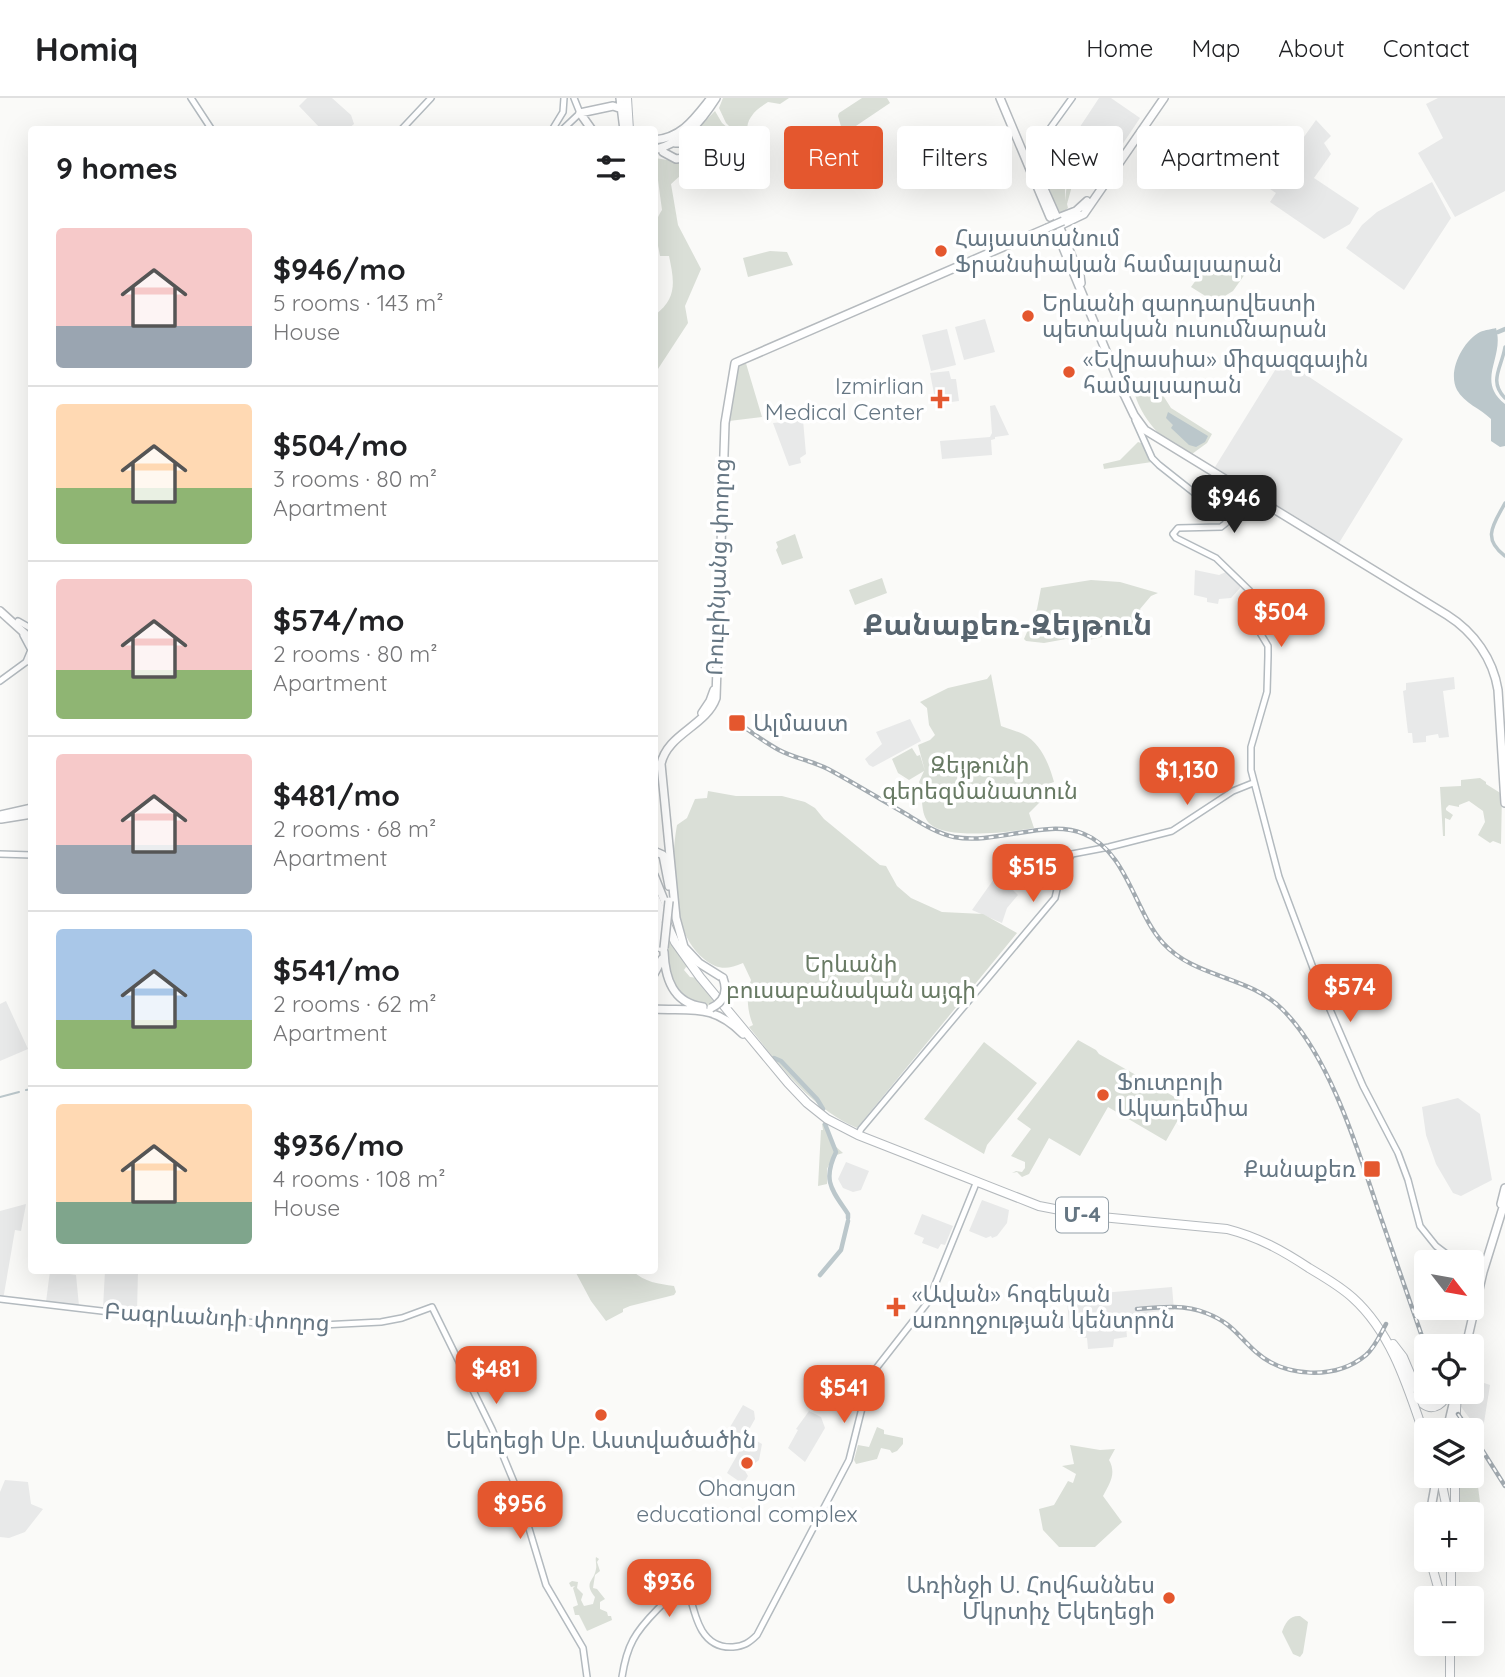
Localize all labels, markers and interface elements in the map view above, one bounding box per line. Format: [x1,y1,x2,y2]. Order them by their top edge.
text: Homiq [35,28,138,69]
text: Home [1086,33,1153,63]
text: Map [1191,33,1240,63]
text: About [1278,33,1345,63]
text: Contact [1383,33,1470,63]
chip: Buy [679,126,770,189]
chip: Rent [784,126,883,189]
chip: Filters [897,126,1012,189]
chip: New [1026,126,1123,189]
chip: Apartment [1137,126,1304,189]
text: 9 homes [56,149,178,187]
icon: filters [592,149,630,187]
place label: Հայաստանում Ֆրանսիական համալսարան [955,223,1282,278]
marker: Հայաստանում Ֆրանսիական համալսարան [933,243,949,259]
text: $946/mo [273,250,406,288]
icon: home [112,256,196,340]
text: 5 rooms · 143 m² [273,288,444,317]
place label: Երևանի զարդարվեստի պետական ուսումնարան [1042,288,1327,343]
marker: Երևանի զարդարվեստի պետական ուսումնարան [1020,308,1036,324]
text: House [273,317,340,346]
place label: «Եվրասիա» միզազգային համալսարան [1083,344,1369,399]
marker: «Եվրասիա» միզազգային համալսարան [1061,364,1077,380]
place label: Izmirlian Medical Center [765,371,924,426]
marker: Izmirlian Medical Center [930,389,950,409]
text: $504/mo [273,426,408,464]
icon: home [112,432,196,516]
street label: Ռուբինյանց փողոց [699,458,736,676]
text: 3 rooms · 80 m² [273,464,437,493]
pin: $946 [1193,476,1275,535]
text: $946 [1207,483,1261,512]
text: Apartment [273,493,387,522]
pin: $504 [1240,589,1322,649]
text: $504 [1254,597,1308,626]
text: $574/mo [273,601,405,639]
district label: Քանաքեռ-Զեյթուն [864,605,1152,643]
icon: home [112,607,196,691]
text: 2 rooms · 80 m² [273,639,438,668]
text: Apartment [273,668,387,697]
place label: Ալմաստ [753,708,848,737]
marker: Ալմաստ [727,713,747,733]
pin: $1,130 [1130,748,1244,807]
park label: Զեյթունի գերեզմանատուն [882,750,1078,805]
text: $1,130 [1156,755,1218,784]
text: $481/mo [273,776,400,814]
icon: home [112,782,196,866]
text: 2 rooms · 68 m² [273,814,436,843]
text: Apartment [273,843,387,872]
pin: $515 [992,844,1074,904]
text: $515 [1008,852,1058,881]
park label: Երևանի բուսաբանական այգի [726,949,976,1004]
text: $541/mo [273,951,400,989]
icon: home [112,957,196,1041]
pin: $574 [1309,964,1391,1024]
text: $574 [1324,972,1376,1001]
text: 2 rooms · 62 m² [273,989,437,1018]
text: Apartment [273,1018,387,1047]
place label: Ֆուտբոլի Ակադեմիա [1117,1067,1249,1122]
marker: Ֆուտբոլի Ակադեմիա [1095,1087,1111,1103]
text: $936/mo [273,1126,404,1164]
icon: home [112,1132,196,1216]
place label: Քանաքեռ [1244,1154,1356,1183]
marker: Քանաքեռ [1362,1159,1382,1179]
text: 4 rooms · 108 m² [273,1164,446,1193]
text: House [273,1193,340,1222]
road number: Մ-4 [1056,1198,1108,1232]
north arrow [1414,1250,1484,1320]
map controls [1414,1250,1484,1656]
place label: «Ավան» հոգեկան առողջության կենտրոն [912,1279,1175,1334]
street label: Բագրևանդի փողոց [104,1296,330,1337]
marker: «Ավան» հոգեկան առողջության կենտրոն [886,1297,906,1317]
button: locate [1414,1334,1484,1404]
pin: $481 [455,1346,537,1406]
text: $481 [472,1354,520,1383]
pin: $541 [803,1366,885,1425]
text: $541 [820,1373,868,1402]
marker: Եկեղեցի Սբ. Աստվածածին [593,1407,609,1423]
button: layers [1414,1418,1484,1488]
place label: Եկեղեցի Սբ. Աստվածածին [446,1425,756,1454]
marker: Ohanyan educational complex [739,1455,755,1471]
place label: Ohanyan educational complex [636,1473,858,1528]
pin: $956 [479,1482,561,1541]
text: $956 [494,1489,546,1518]
button: + [1414,1502,1484,1572]
pin: $936 [628,1560,710,1619]
text: $936 [643,1567,695,1596]
place label: Առինջի Ս. Հովհաննես Մկրտիչ Եկեղեցի [906,1570,1155,1625]
button: − [1414,1586,1484,1656]
marker: Առինջի Ս. Հովհաննես Մկրտիչ Եկեղեցի [1161,1590,1177,1606]

